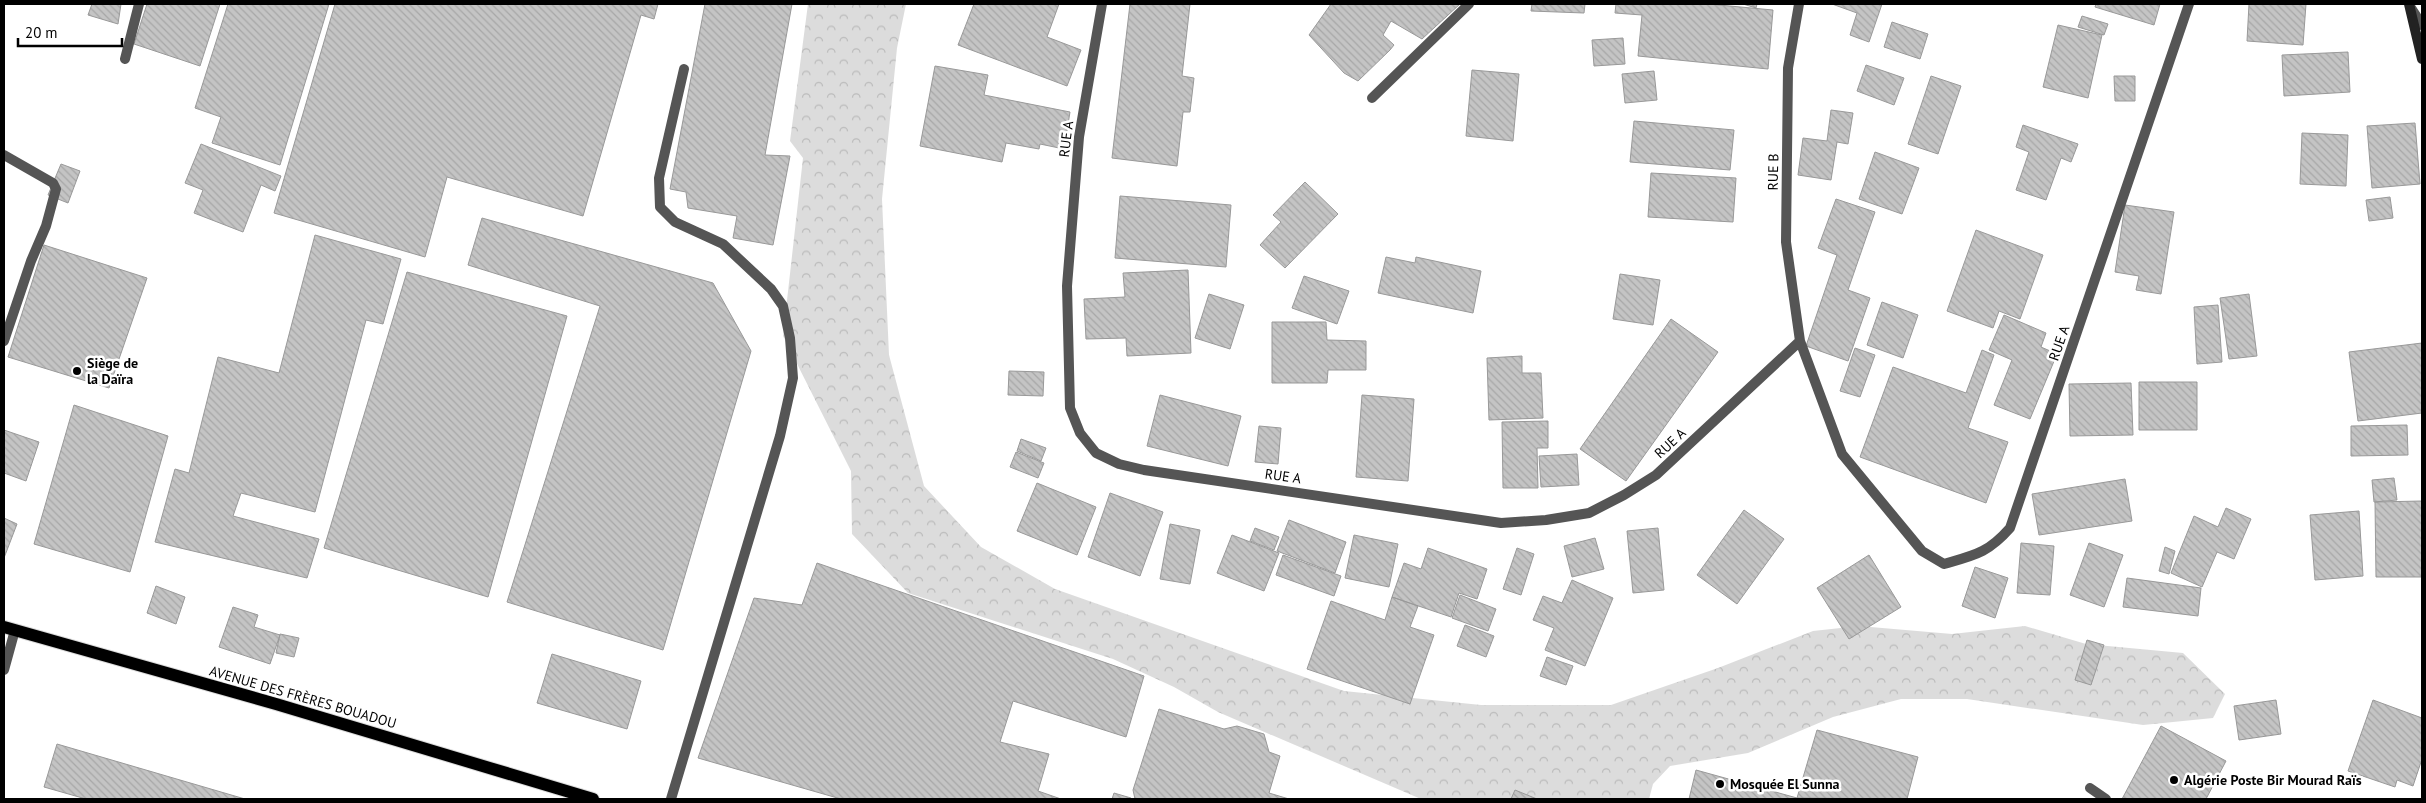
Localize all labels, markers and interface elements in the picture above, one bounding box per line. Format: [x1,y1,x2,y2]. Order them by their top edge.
scale bar [18,15,121,47]
text: 20 m [25,23,58,42]
street label: RUE A [1055,119,1077,158]
street label: RUE B [1764,153,1782,191]
street label: RUE A [2045,322,2074,363]
place label: Siège de la Daïra [87,354,138,388]
marker: Siège de la Daïra [71,365,83,377]
street label: RUE A [1651,423,1690,462]
street label: RUE A [1264,465,1303,488]
street label: AVENUE DES FRÈRES BOUADOU [207,662,399,732]
place label: Algérie Poste Bir Mourad Raïs [2184,771,2362,789]
marker: Algérie Poste Bir Mourad Raïs [2168,774,2180,786]
place label: Mosquée El Sunna [1730,775,1840,793]
marker: Mosquée El Sunna [1714,778,1726,790]

